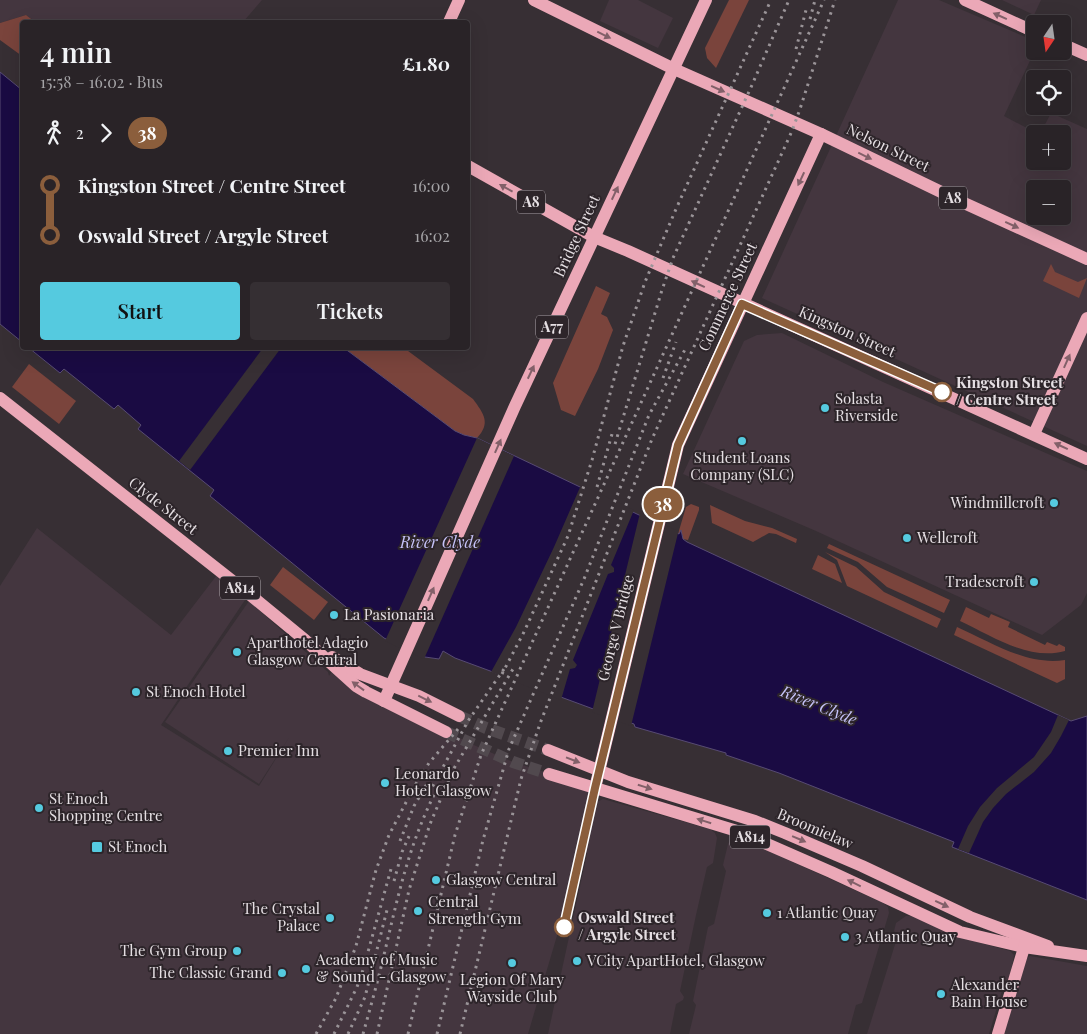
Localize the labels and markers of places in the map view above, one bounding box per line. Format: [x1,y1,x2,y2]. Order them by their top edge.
place label: Kingston Street / Centre Street [956,372,1064,409]
marker: Kingston Street / Centre Street [932,382,952,402]
place label: Solasta Riverside [835,388,898,425]
marker: Solasta Riverside [819,402,831,414]
marker: Student Loans Company (SLC) [736,435,748,447]
place label: Student Loans Company (SLC) [690,447,794,484]
place label: Windmillcroft [949,492,1045,512]
marker: Windmillcroft [1048,497,1060,509]
place label: Wellcroft [916,527,978,547]
marker: Wellcroft [901,532,913,544]
place label: Tradescroft [945,571,1025,591]
marker: Tradescroft [1028,576,1040,588]
place label: La Pasionaria [344,604,435,624]
marker: La Pasionaria [328,609,340,621]
place label: Aparthotel Adagio Glasgow Central [246,632,368,669]
marker: Aparthotel Adagio Glasgow Central [231,646,243,658]
place label: St Enoch Hotel [146,681,246,701]
marker: St Enoch Hotel [130,686,142,698]
place label: Premier Inn [238,740,319,760]
marker: Premier Inn [222,745,234,757]
place label: Leonardo Hotel Glasgow [395,763,492,800]
marker: Leonardo Hotel Glasgow [379,777,391,789]
place label: St Enoch Shopping Centre [49,788,163,825]
marker: St Enoch Shopping Centre [33,802,45,814]
place label: St Enoch [108,836,167,856]
marker: St Enoch [90,840,104,854]
place label: Glasgow Central [446,869,556,889]
marker: Glasgow Central [430,874,442,886]
place label: Central Strength Gym [428,891,522,928]
place label: The Crystal Palace [242,898,320,935]
place label: 1 Atlantic Quay [777,902,877,922]
marker: Central Strength Gym [412,905,424,917]
place label: Oswald Street / Argyle Street [578,907,676,944]
marker: 1 Atlantic Quay [761,907,773,919]
marker: The Crystal Palace [324,912,336,924]
marker: Oswald Street / Argyle Street [554,917,574,937]
place label: 3 Atlantic Quay [855,926,956,946]
marker: 3 Atlantic Quay [839,931,851,943]
place label: The Gym Group [120,940,227,960]
marker: The Gym Group [231,945,243,957]
place label: Academy of Music & Sound - Glasgow [315,949,447,986]
place label: VCity ApartHotel, Glasgow [586,950,765,970]
marker: VCity ApartHotel, Glasgow [571,955,583,967]
marker: Legion Of Mary Wayside Club [506,957,518,969]
place label: The Classic Grand [149,962,272,982]
marker: Academy of Music & Sound - Glasgow [300,963,312,975]
marker: The Classic Grand [276,967,288,979]
place label: Legion Of Mary Wayside Club [460,969,564,1006]
place label: Alexander Bain House [950,974,1027,1011]
marker: Alexander Bain House [935,988,947,1000]

